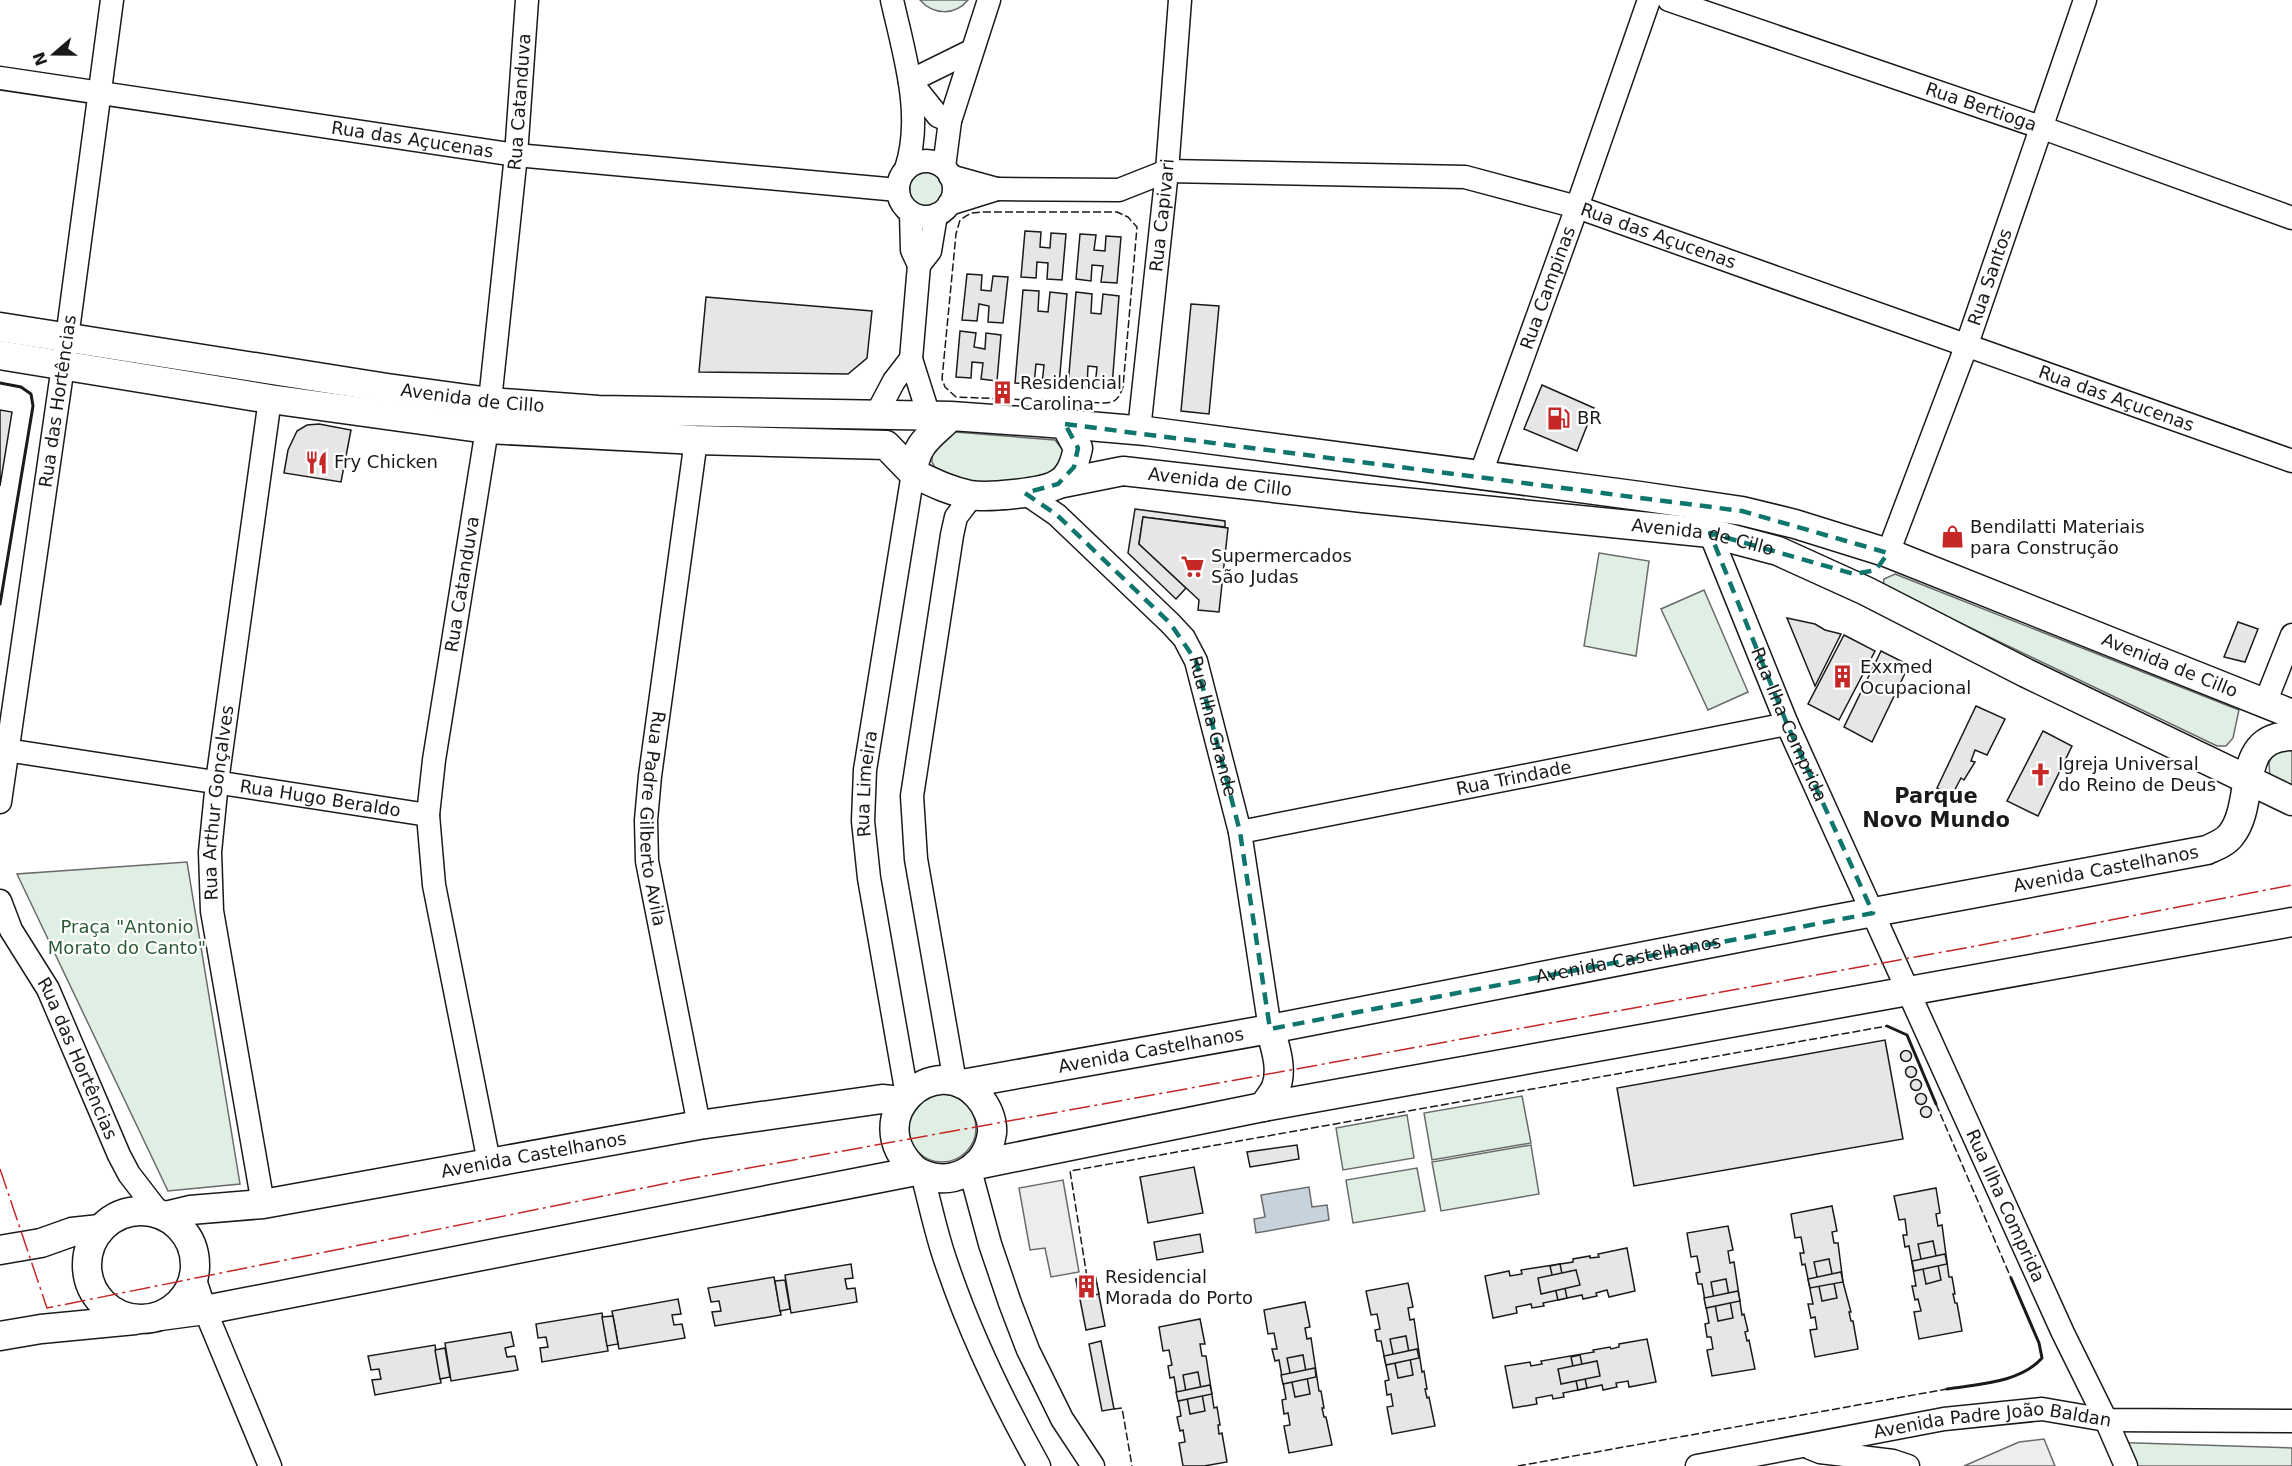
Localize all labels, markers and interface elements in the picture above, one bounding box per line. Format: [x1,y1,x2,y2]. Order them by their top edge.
north arrow [24,24,84,84]
street label: Rua Catanduva [503,32,535,171]
text: N [29,49,52,69]
street label: Rua Bertioga [1923,78,2040,135]
street label: Rua das Açucenas [330,117,495,162]
street label: Rua Capivari [1145,158,1178,273]
street label: Rua das Açucenas [1578,198,1739,273]
street label: Rua Campinas [1516,223,1579,352]
street label: Rua Santos [1963,226,2016,328]
street label: Rua das Hortências [35,313,80,489]
street label: Rua das Açucenas [2036,361,2197,435]
place label: Residencial Carolina [1020,372,1122,414]
street label: Avenida de Cillo [399,379,545,416]
building icon: Residencial Carolina [989,380,1015,406]
fuel station icon: BR [1546,405,1572,431]
place label: BR [1577,407,1602,428]
restaurant icon: Fry Chicken [303,449,329,475]
place label: Fry Chicken [334,451,438,472]
street label: Avenida de Cillo [1147,463,1293,500]
street label: Avenida de Cillo [1631,514,1776,559]
street label: Rua Catanduva [440,515,483,654]
place label: Bendilatti Materiais para Construção [1970,516,2145,558]
shop icon: Bendilatti Materiais para Construção [1939,524,1965,550]
place label: Supermercados São Judas [1211,545,1352,587]
supermarket icon: Supermercados São Judas [1180,553,1206,579]
street label: Avenida de Cillo [2099,628,2241,701]
street label: Rua Ilha Comprida [1747,644,1832,805]
street label: Rua Ilha Grande [1185,653,1241,799]
place label: Exxmed Ocupacional [1860,656,1971,698]
building icon: Exxmed Ocupacional [1829,664,1855,690]
street label: Rua Arthur Gonçalves [199,704,237,901]
street label: Rua Padre Gilberto Avila [636,710,671,928]
street label: Rua Limeira [852,729,881,838]
place label: Igreja Universal do Reino de Deus [2058,753,2216,795]
street label: Rua Trindade [1454,756,1573,799]
church icon: Igreja Universal do Reino de Deus [2027,761,2053,787]
street label: Rua Hugo Beraldo [238,775,402,821]
district label: Parque Novo Mundo [1862,784,2010,832]
street label: Avenida Castelhanos [2011,841,2200,896]
park label: Praça "Antonio Morato do Canto" [48,916,206,958]
street label: Avenida Castelhanos [1534,931,1723,987]
street label: Rua das Hortências [33,973,122,1142]
street label: Avenida Castelhanos [1057,1023,1245,1077]
street label: Rua Ilha Comprida [1962,1126,2050,1286]
street label: Avenida Castelhanos [439,1127,628,1182]
place label: Residencial Morada do Porto [1105,1266,1253,1308]
building icon: Residencial Morada do Porto [1074,1274,1100,1300]
street label: Avenida Padre João Baldan [1872,1398,2113,1442]

